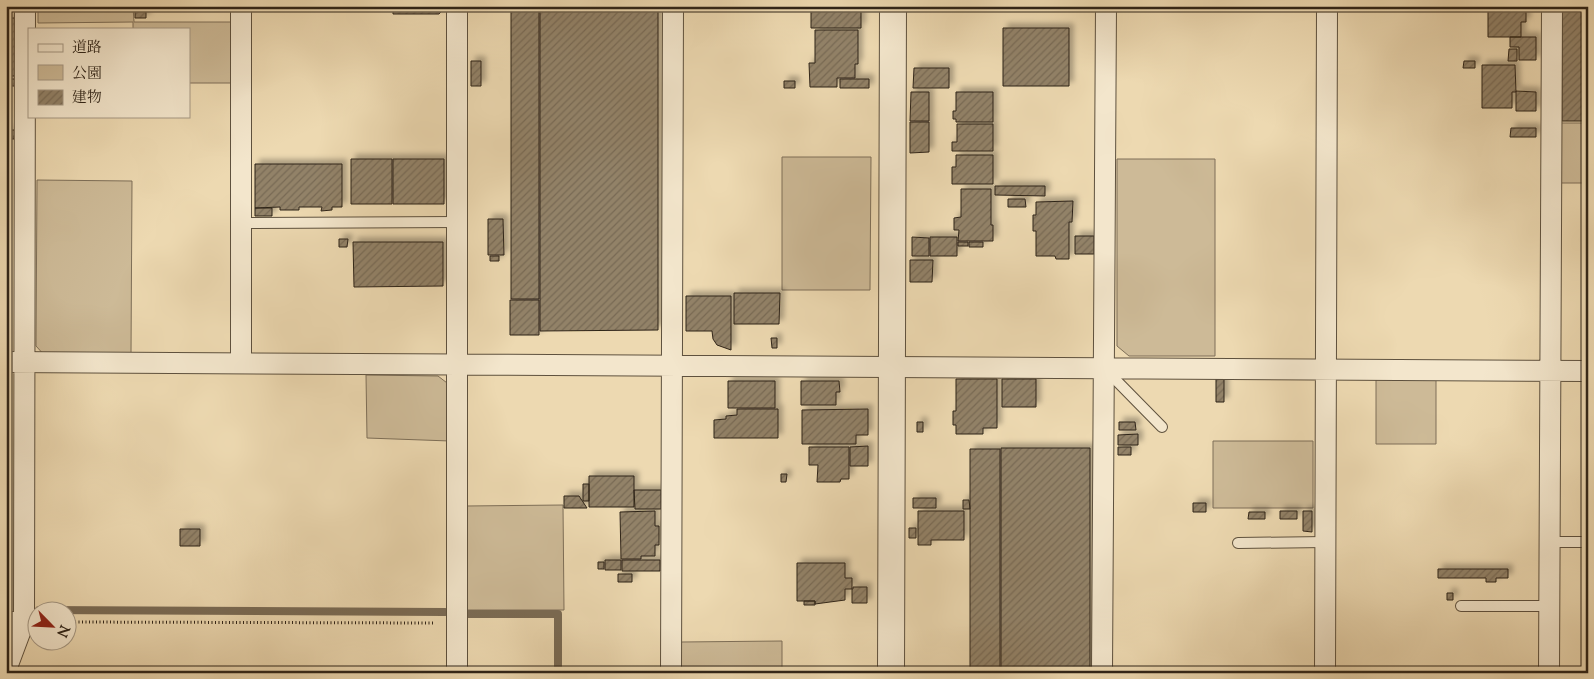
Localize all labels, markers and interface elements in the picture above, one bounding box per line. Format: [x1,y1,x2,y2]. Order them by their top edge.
legend [28,28,190,118]
text: 道路 [72,38,102,59]
text: 公園 [72,64,102,85]
text: 建物 [72,88,102,109]
north arrow [28,602,78,652]
text: N [51,621,73,640]

